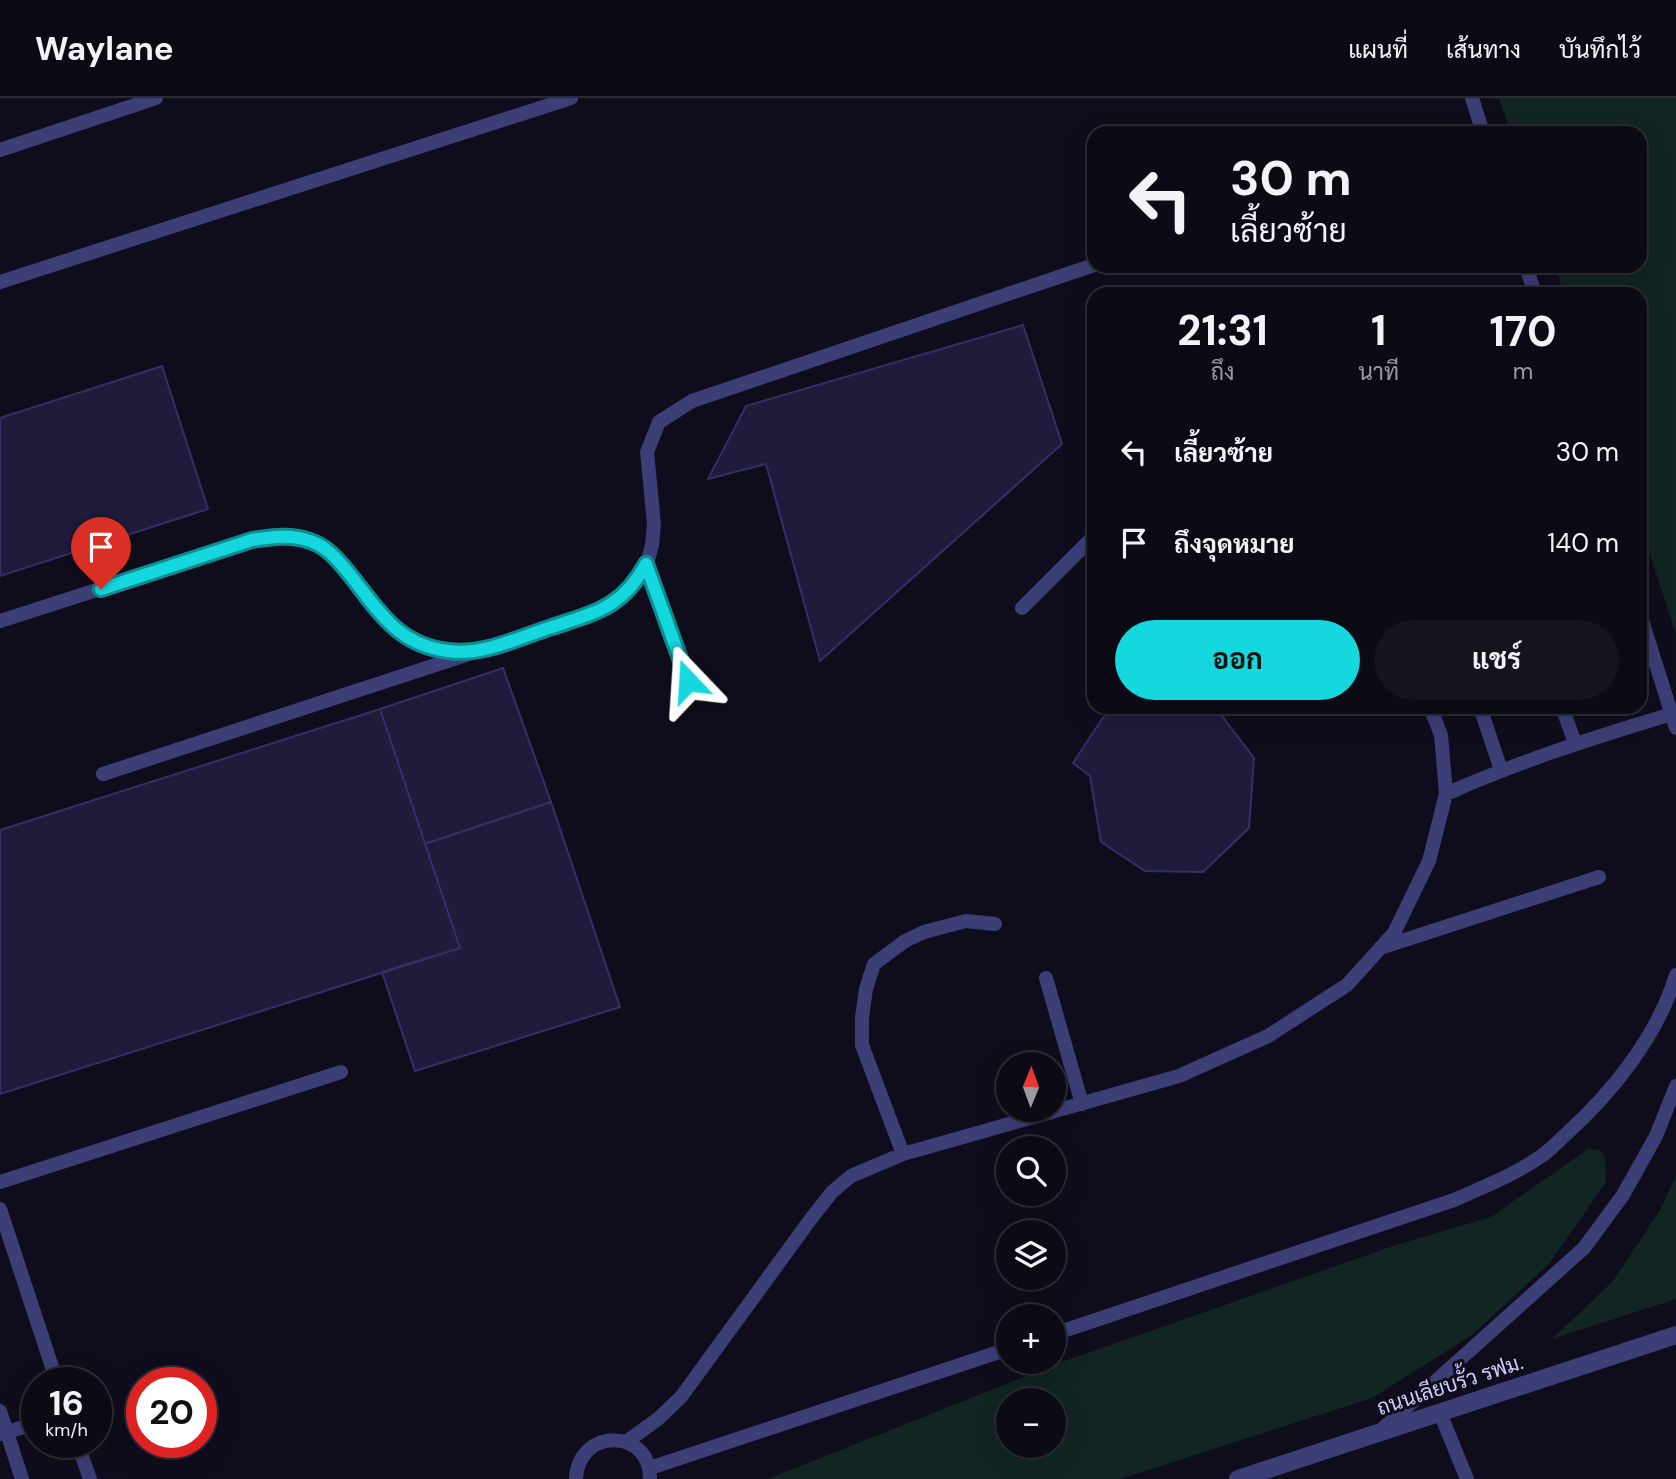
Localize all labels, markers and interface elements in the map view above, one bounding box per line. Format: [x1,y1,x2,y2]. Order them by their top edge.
text: Waylane [35,27,174,70]
text: แผนที่ [1348,34,1408,65]
text: เส้นทาง [1446,34,1521,65]
text: บันทึกไว้ [1559,34,1641,65]
text: 30 m [1230,146,1352,210]
icon: left [1115,154,1206,245]
text: เลี้ยวซ้าย [1230,210,1347,252]
text: 21:31 [1177,303,1268,358]
text: 1 [1371,303,1386,358]
text: 170 [1489,304,1557,359]
text: m [1513,356,1533,386]
text: ถึง [1211,357,1235,387]
text: นาที [1358,357,1399,387]
icon: left [1115,433,1153,471]
text: 30 m [1556,435,1619,469]
text: เลี้ยวซ้าย [1174,436,1273,470]
pin [71,517,131,589]
icon: arrive [1115,524,1153,562]
text: 140 m [1547,526,1619,560]
text: ถึงจุดหมาย [1174,527,1295,561]
icon: arrive [82,528,120,566]
button: ออก [1115,620,1360,700]
button: แชร์ [1374,620,1619,700]
position arrow [651,644,725,718]
north arrow [996,1052,1066,1122]
map controls [996,1052,1066,1458]
button: search [996,1136,1066,1206]
button: layers [996,1220,1066,1290]
button: + [996,1304,1066,1374]
street label: ถนนเลียบรั้ว รฟม. [1372,1343,1527,1422]
speed limit sign: 20 [126,1367,217,1458]
text: 16 [49,1380,84,1426]
button: − [996,1388,1066,1458]
text: km/h [45,1418,88,1442]

